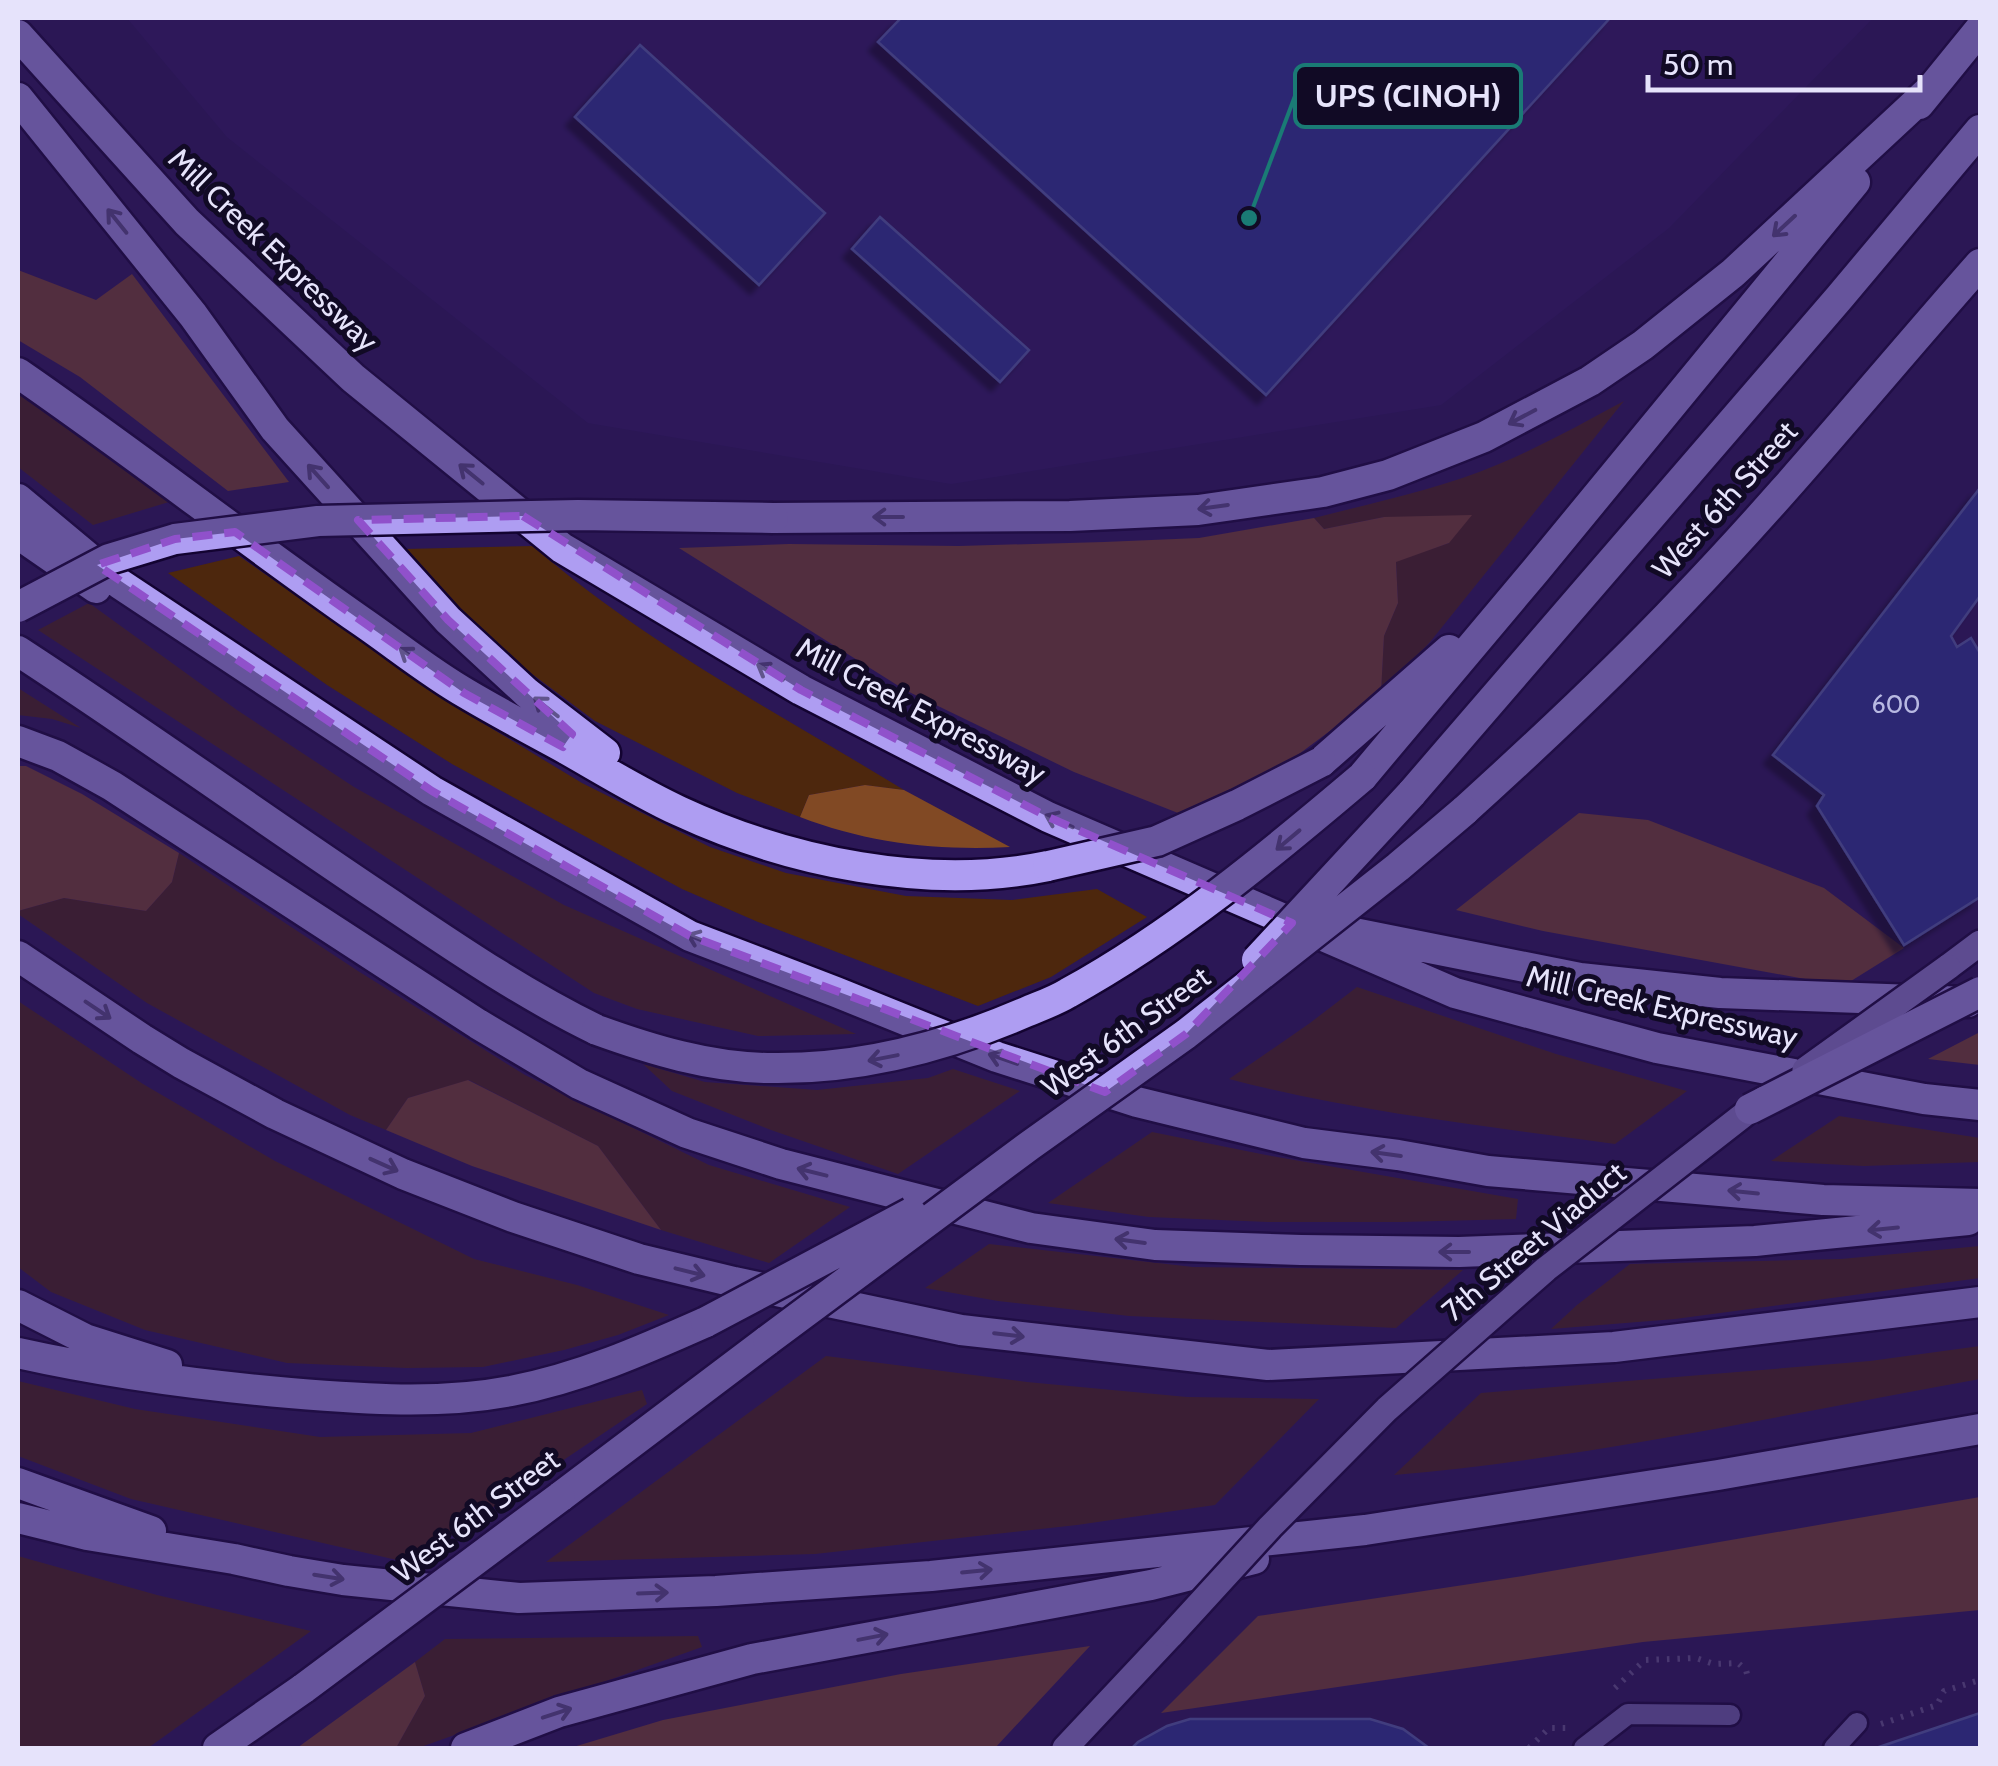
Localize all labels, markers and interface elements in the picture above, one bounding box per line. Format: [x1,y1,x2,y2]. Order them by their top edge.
scale bar [1648,30,1920,92]
text: 50 m [1663,46,1733,83]
callout: UPS (CINOH) [1295,65,1521,127]
text: UPS (CINOH) [1315,76,1501,115]
street label: Mill Creek Expressway [161,140,386,359]
one-way arrow [106,209,128,235]
one-way arrow [1772,214,1797,237]
one-way arrow [1508,407,1537,427]
street label: West 6th Street [1644,413,1805,586]
one-way arrow [458,463,484,485]
one-way arrow [307,464,330,489]
one-way arrow [1197,499,1229,517]
one-way arrow [872,508,904,526]
street label: Mill Creek Expressway [790,629,1052,792]
one-way arrow [399,647,426,668]
one-way arrow [756,662,785,682]
house number: 600 [1871,689,1921,719]
one-way arrow [533,697,560,718]
one-way arrow [1044,811,1075,829]
one-way arrow [1276,828,1301,851]
one-way arrow [686,930,717,948]
street label: Mill Creek Expressway [1523,957,1801,1056]
street label: West 6th Street [1034,958,1217,1105]
one-way arrow [84,1000,112,1021]
one-way arrow [988,1048,1020,1066]
one-way arrow [868,1049,900,1068]
one-way arrow [1370,1144,1402,1162]
street label: 7th Street Viaduct [1434,1154,1633,1329]
one-way arrow [368,1157,399,1175]
one-way arrow [797,1162,829,1180]
one-way arrow [1728,1183,1760,1202]
one-way arrow [1868,1219,1900,1238]
one-way arrow [1114,1231,1146,1250]
one-way arrow [1439,1242,1471,1261]
one-way arrow [673,1264,705,1282]
one-way arrow [992,1326,1024,1345]
street label: West 6th Street [385,1441,566,1590]
one-way arrow [961,1561,993,1580]
one-way arrow [313,1569,345,1587]
one-way arrow [637,1584,669,1603]
one-way arrow [856,1626,888,1645]
one-way arrow [541,1703,573,1721]

